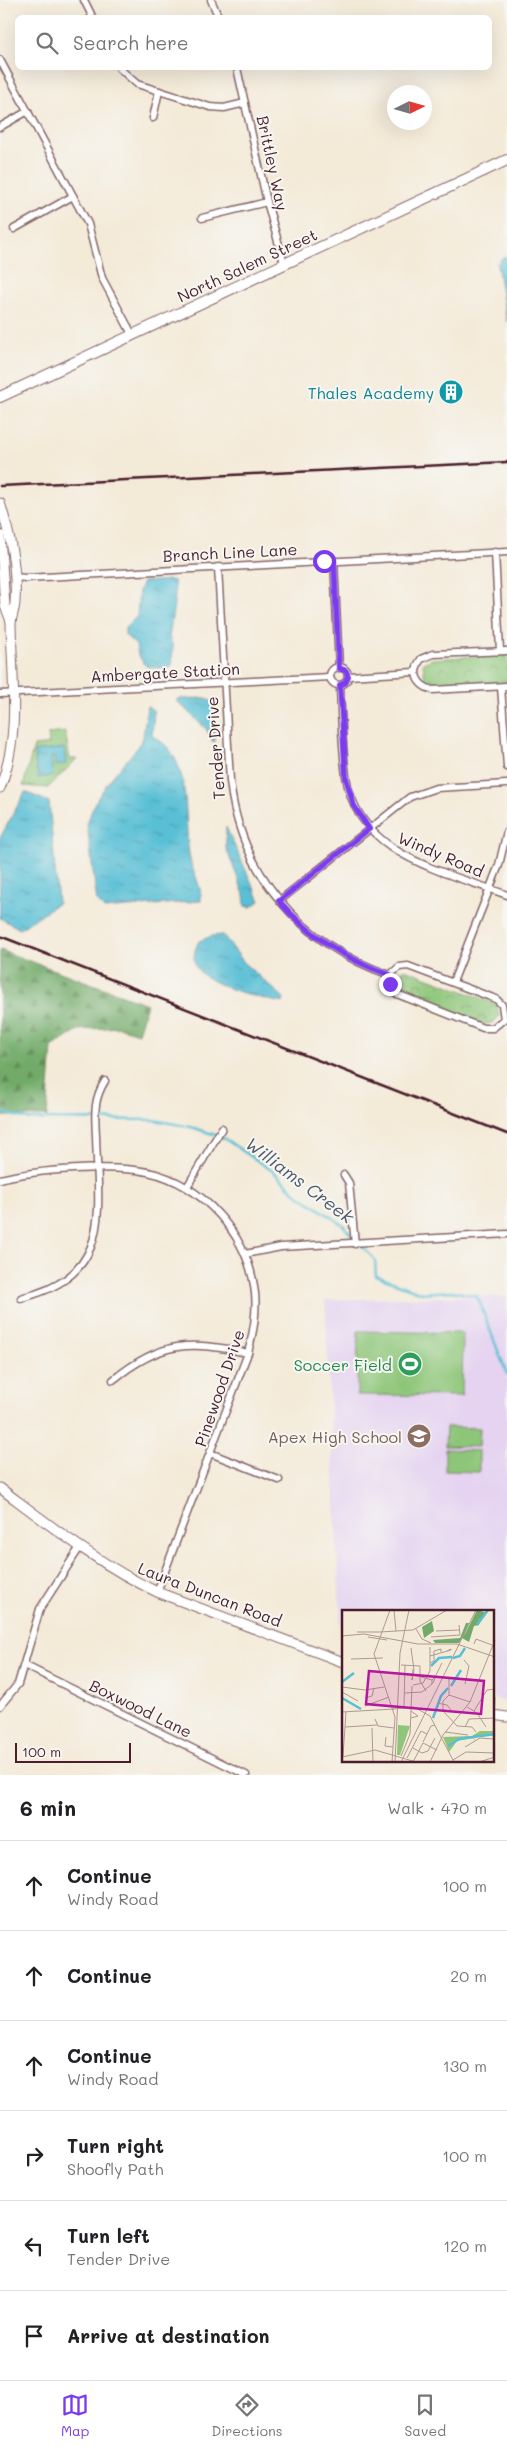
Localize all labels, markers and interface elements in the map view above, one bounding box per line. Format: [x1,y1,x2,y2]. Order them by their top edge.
search box [15,15,492,70]
icon: search [33,29,61,57]
text: Search here [73,30,189,55]
north arrow [387,85,432,130]
street label: Brittley Way [253,114,293,212]
street label: North Salem Street [174,223,320,307]
building icon: Thales Academy [438,379,464,405]
place label: Thales Academy [308,382,434,403]
street label: Branch Line Lane [162,538,298,566]
route start [313,550,336,573]
street label: Ambergate Station [90,658,240,686]
street label: Tender Drive [201,696,229,800]
street label: Windy Road [395,827,487,881]
route end [379,973,402,996]
water label: Williams Creek [241,1131,359,1229]
street label: Pinewood Drive [189,1327,249,1449]
sports icon: Soccer Field [397,1351,423,1377]
place label: Soccer Field [294,1354,392,1375]
school or university icon: Apex High School [406,1423,432,1449]
place label: Apex High School [268,1426,402,1447]
street label: Laura Duncan Road [135,1557,285,1631]
inset map [342,1610,494,1762]
street label: Boxwood Lane [86,1674,196,1742]
scale bar [15,1740,131,1763]
text: 100 m [22,1742,61,1761]
text: 6 min [20,1794,76,1821]
text: Walk · 470 m [387,1797,487,1818]
text: Continue [67,1863,152,1888]
icon: ahead [20,1872,48,1900]
text: 100 m [442,1875,487,1896]
text: Windy Road [67,1888,158,1909]
icon: ahead [20,1962,48,1990]
text: Continue [67,1963,152,1988]
text: 20 m [450,1965,487,1986]
text: Continue [67,2043,152,2068]
icon: ahead [20,2052,48,2080]
text: 130 m [443,2055,487,2076]
text: Windy Road [67,2068,158,2089]
text: Turn right [67,2133,164,2158]
icon: right [20,2142,48,2170]
text: 100 m [442,2145,487,2166]
text: Shoofly Path [67,2158,164,2179]
text: Turn left [67,2223,150,2248]
icon: left [20,2232,48,2260]
text: 120 m [443,2235,487,2256]
text: Tender Drive [67,2248,170,2269]
icon: arrive [20,2322,48,2350]
text: Arrive at destination [67,2323,270,2348]
tab: Map [61,2391,89,2440]
tab: Directions [211,2391,283,2440]
tab: Saved [404,2391,446,2440]

